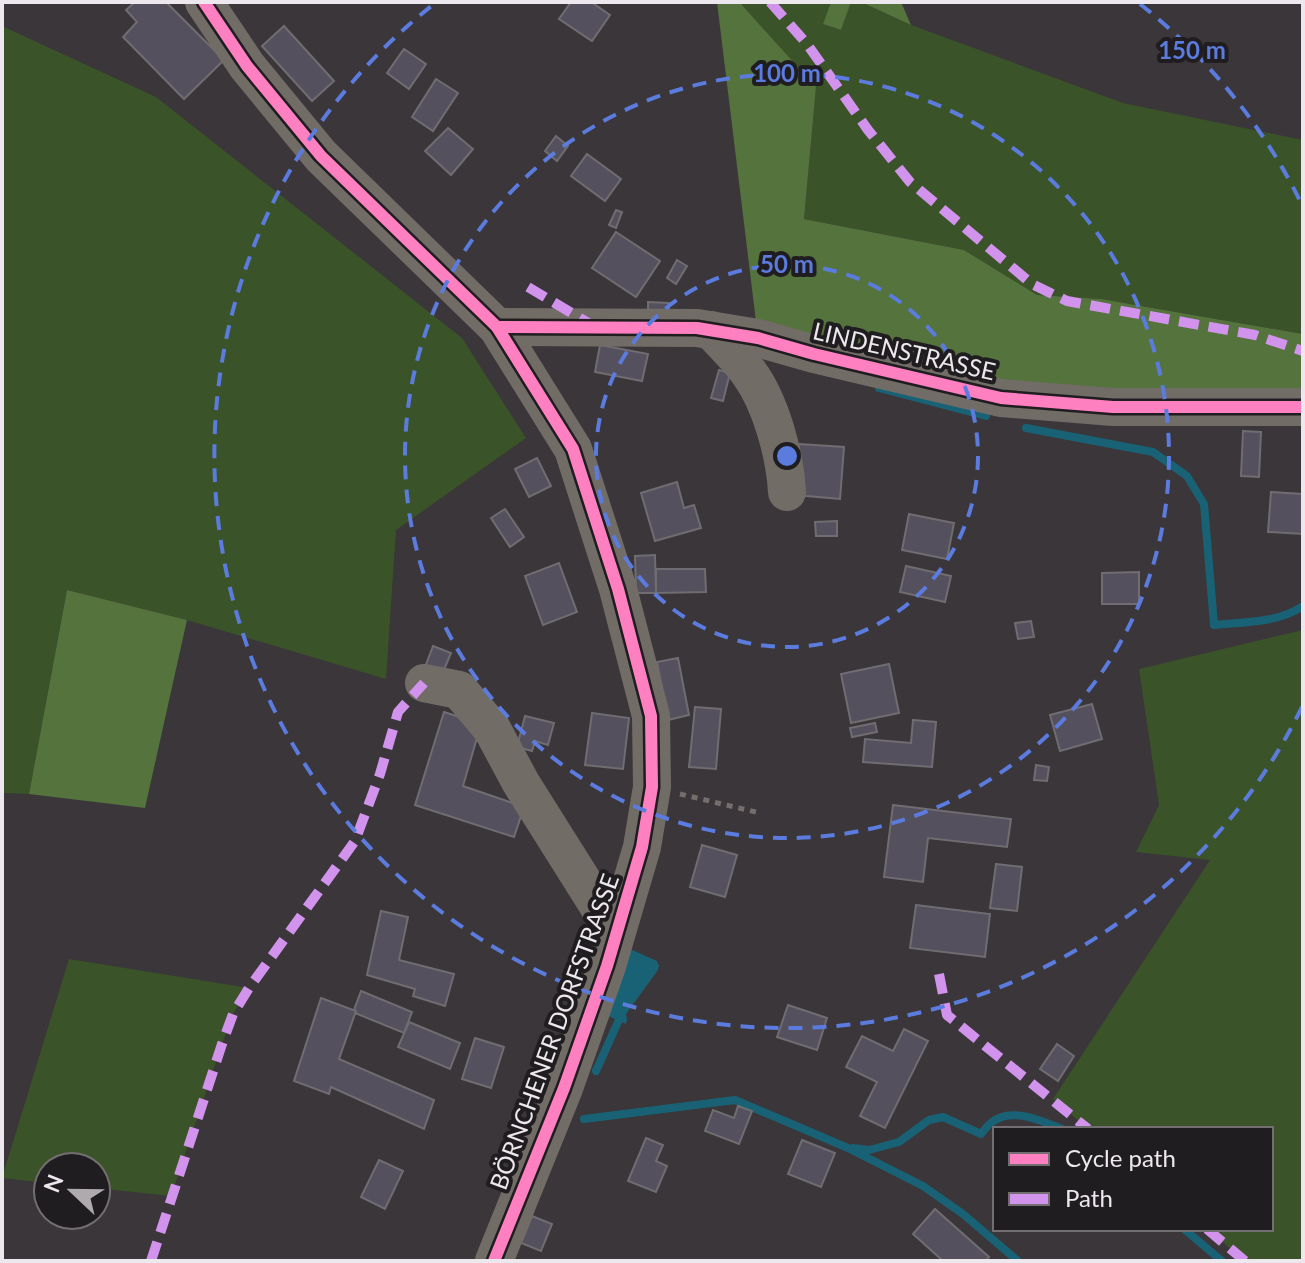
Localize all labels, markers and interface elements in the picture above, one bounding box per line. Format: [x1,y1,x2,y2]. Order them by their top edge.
text: 150 m [1158,35,1226,64]
text: 100 m [753,58,821,87]
text: 50 m [760,249,814,278]
street label: LINDENSTRASSE [810,315,998,386]
centre of rings [773,442,801,470]
street label: BÖRNCHENER DORFSTRASSE [483,870,624,1193]
legend [993,1127,1273,1231]
text: Cycle path [1065,1143,1176,1172]
north arrow [32,1151,112,1231]
text: N [37,1170,69,1196]
text: Path [1065,1183,1113,1212]

